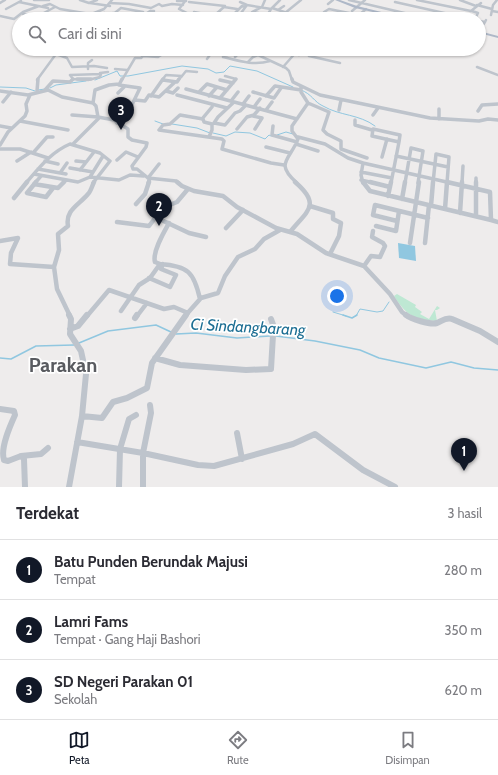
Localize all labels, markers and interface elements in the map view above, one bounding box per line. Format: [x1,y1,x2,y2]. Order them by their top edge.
search box [12,12,486,56]
icon: search [26,23,48,45]
text: Cari di sini [58,25,122,43]
pin: 3 [108,97,134,130]
pin: 2 [146,193,172,226]
your location [327,286,347,306]
water label: Ci Sindangbarang [190,315,307,340]
district label: Parakan [29,353,97,377]
pin: 1 [451,438,477,471]
text: Terdekat [16,503,79,523]
text: 3 hasil [448,505,482,521]
text: Batu Punden Berundak Majusi [54,553,248,571]
text: 1 [27,562,31,578]
text: 280 m [444,562,482,578]
text: Tempat [54,571,96,587]
text: Lamri Fams [54,613,128,631]
text: 2 [26,622,32,638]
text: 350 m [445,622,482,638]
text: Tempat · Gang Haji Bashori [54,631,200,647]
text: SD Negeri Parakan 01 [54,673,193,691]
text: 3 [25,682,33,698]
text: 620 m [444,682,482,698]
text: Sekolah [54,691,97,707]
tab: Peta [68,729,90,767]
tab: Rute [227,729,249,767]
tab: Disimpan [385,729,430,767]

